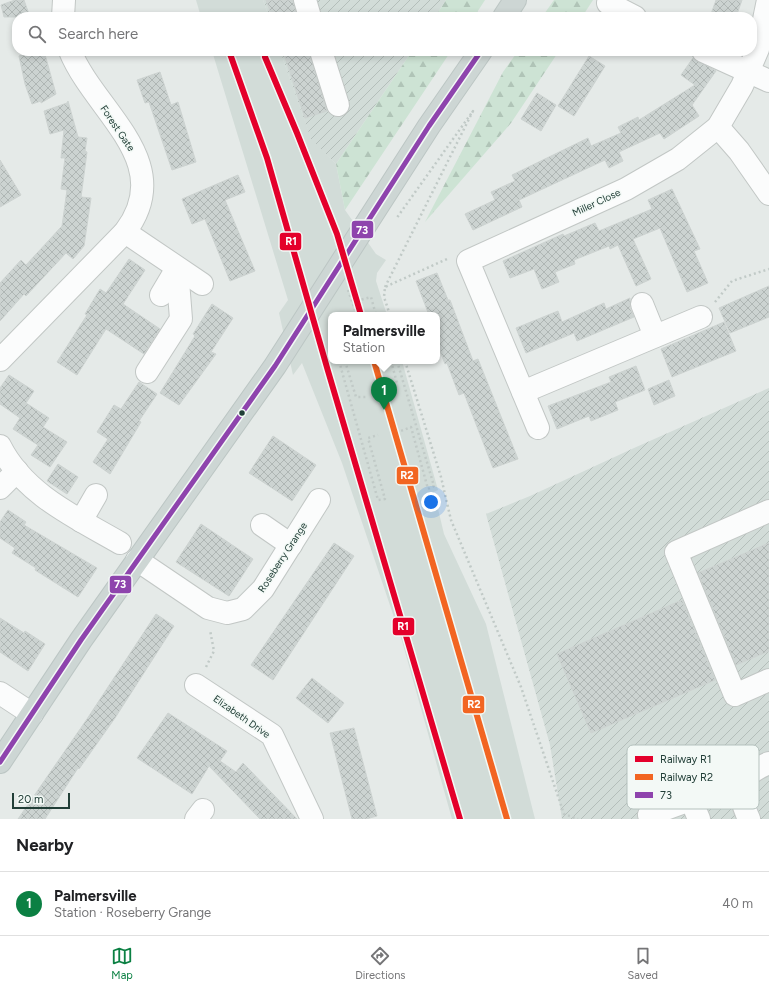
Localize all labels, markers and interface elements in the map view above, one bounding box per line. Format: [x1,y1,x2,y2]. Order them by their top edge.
search box [12,12,757,56]
icon: search [26,23,48,45]
text: Search here [58,25,138,43]
street label: Forest Gate [97,103,138,154]
street label: Miller Close [570,185,623,219]
line badge: 73 [351,220,374,239]
text: 73 [356,224,368,237]
line badge: R1 [279,232,302,251]
text: R1 [285,235,297,248]
popup [328,312,440,364]
text: Palmersville [343,322,425,340]
text: Station [343,340,385,355]
pin: 1 [371,377,397,410]
unlabelled marker [237,408,247,418]
line badge: R2 [396,466,419,485]
text: R2 [400,469,414,482]
your location [421,492,441,512]
street label: Roseberry Grange [255,519,310,595]
line badge: 73 [109,575,132,594]
text: 73 [114,578,126,591]
line badge: R1 [392,617,415,636]
text: R1 [397,620,409,633]
street label: Elizabeth Drive [211,692,273,741]
line badge: R2 [462,695,485,714]
text: R2 [467,698,481,711]
legend [627,745,759,809]
text: Railway R1 [660,753,711,766]
text: Railway R2 [660,771,713,784]
text: 73 [660,789,672,802]
scale bar [12,791,70,810]
text: 20 m [18,793,43,806]
text: Nearby [16,835,74,855]
text: Palmersville [54,887,137,905]
text: 1 [26,896,32,911]
text: 40 m [722,896,753,911]
text: Station · Roseberry Grange [54,905,211,920]
tab: Map [111,945,133,982]
tab: Directions [355,945,405,982]
tab: Saved [628,945,658,982]

